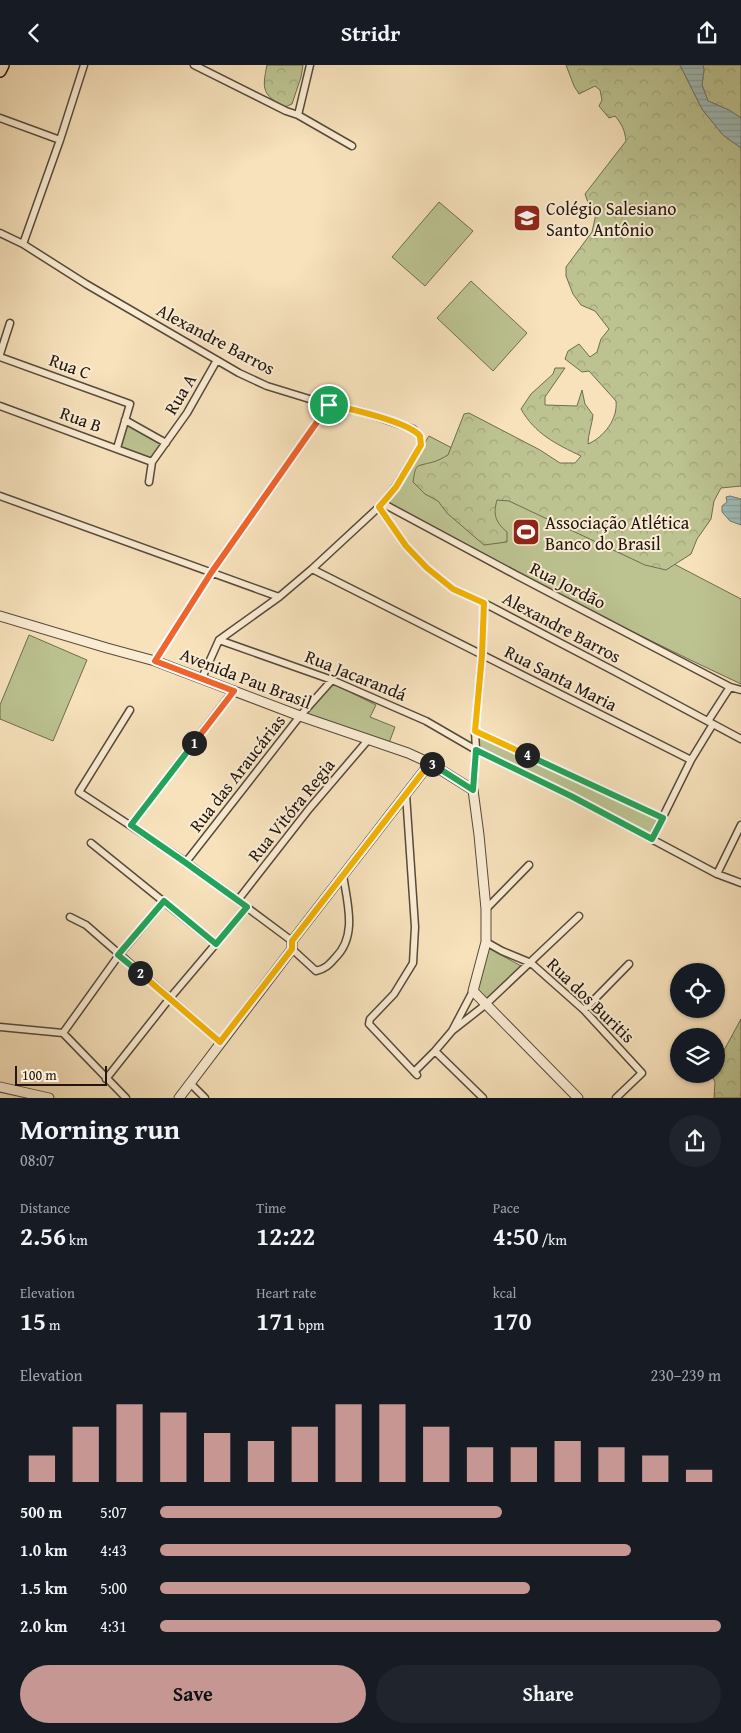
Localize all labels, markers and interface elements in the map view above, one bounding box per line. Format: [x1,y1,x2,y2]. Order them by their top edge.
text: Stridr [341,17,400,49]
icon: back [20,19,48,47]
icon: share [693,19,721,47]
place label: Colégio Salesiano Santo Antônio [546,195,676,243]
school or university icon: Colégio Salesiano Santo Antônio [512,203,542,233]
street label: Alexandre Barros [152,296,280,382]
street label: Rua C [45,346,95,386]
street label: Rua A [157,368,203,420]
pin [308,384,350,426]
icon: arrive [315,391,343,419]
street label: Rua B [56,399,106,439]
place label: Associação Atlética Banco do Brasil [545,509,690,557]
sports icon: Associação Atlética Banco do Brasil [511,517,541,547]
street label: Rua Jordão [525,554,611,616]
street label: Alexandre Barros [498,584,626,670]
street label: Rua Santa Maria [500,638,622,718]
street label: Avenida Pau Brasil [176,640,316,716]
street label: Rua Jacarandá [301,642,411,708]
street label: Rua das Araucárias [182,708,292,838]
pin: 1 [182,731,206,755]
text: 1 [191,733,198,753]
pin: 4 [514,743,540,767]
text: 4 [524,745,531,765]
pin: 3 [420,751,444,777]
street label: Rua Vitóra Regia [241,752,341,867]
text: 3 [429,754,436,774]
street label: Rua dos Buritis [541,951,641,1049]
pin: 2 [128,961,152,985]
text: 2 [137,963,144,983]
map controls [670,963,725,1083]
button: locate [670,963,725,1018]
button: layers [670,1028,725,1083]
scale bar [15,1063,108,1086]
text: 100 m [22,1065,57,1085]
text: Morning run [20,1108,180,1149]
button: share [669,1115,721,1167]
text: 08:07 [20,1148,55,1172]
text: Distance [20,1198,70,1218]
text: Time [256,1198,286,1218]
text: Pace [493,1198,520,1218]
text: 2.56 [20,1218,66,1254]
text: 12:22 [256,1218,315,1254]
text: 4:50 [493,1218,539,1254]
text: km [66,1230,88,1250]
text: /km [539,1230,567,1250]
text: Elevation [20,1283,75,1303]
text: Heart rate [256,1283,316,1303]
text: kcal [493,1283,517,1303]
text: 15 [20,1303,46,1339]
text: 171 [256,1303,295,1339]
text: 170 [493,1303,532,1339]
text: m [46,1315,60,1335]
text: bpm [295,1315,325,1335]
text: Elevation [20,1363,83,1387]
text: 230–239 m [651,1363,721,1387]
text: 500 m [20,1500,62,1524]
text: 5:07 [100,1500,127,1524]
text: 1.0 km [20,1538,67,1562]
text: 4:43 [100,1538,127,1562]
text: 1.5 km [20,1576,67,1600]
text: 5:00 [100,1576,127,1600]
text: 2.0 km [20,1614,67,1638]
text: 4:31 [100,1614,127,1638]
button: Save [20,1665,366,1723]
button: Share [376,1665,721,1723]

